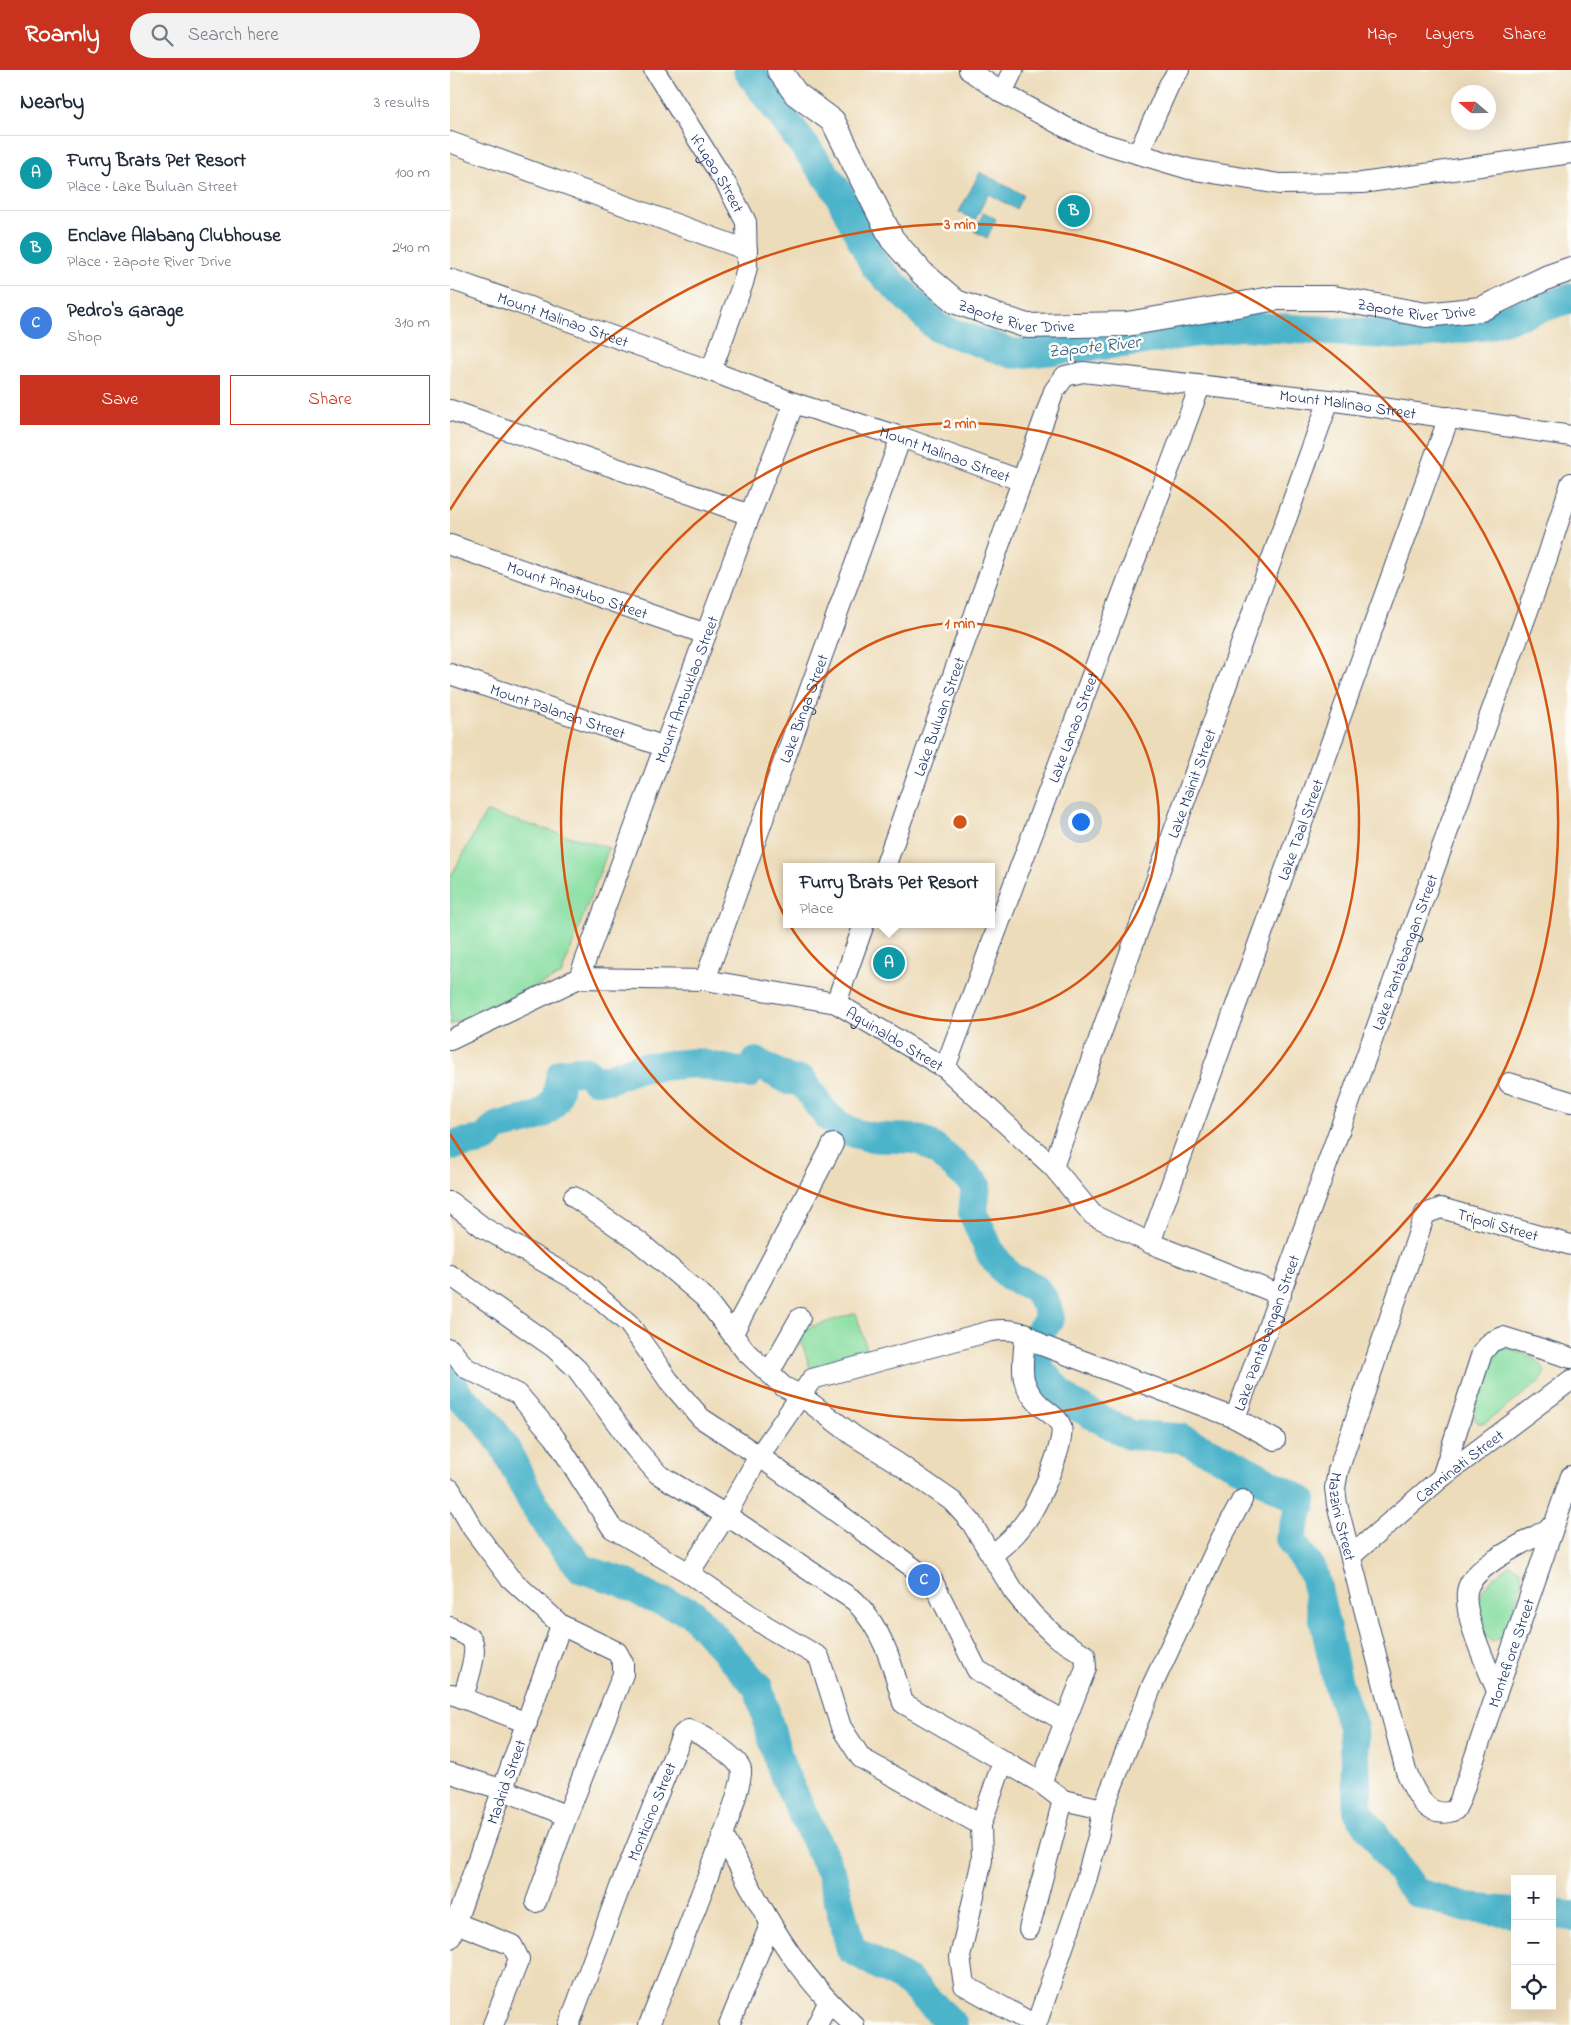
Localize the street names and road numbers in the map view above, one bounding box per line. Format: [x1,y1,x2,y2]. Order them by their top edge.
street label: Ifugao Street [683,129,750,218]
street label: Mount Malinao Street [494,287,632,355]
street label: Zapote River Drive [1355,293,1478,329]
street label: Zapote River Drive [954,294,1076,340]
street label: Mount Malinao Street [1278,384,1418,427]
street label: Mount Malinao Street [876,421,1014,490]
street label: Mount Pinatubo Street [503,556,651,627]
street label: Mount Ambuklao Street [649,612,726,767]
street label: Lake Binga Street [774,650,836,767]
street label: Lake Buluan Street [908,653,973,780]
street label: Lake Lanao Street [1043,668,1106,787]
street label: Mount Palanan Street [486,678,629,747]
street label: Lake Mainit Street [1162,725,1224,842]
street label: Lake Taal Street [1272,775,1331,884]
street label: Lake Pantabangan Street [1367,870,1446,1034]
street label: Aguinaldo Street [841,1002,948,1079]
street label: Tripoli Street [1454,1203,1541,1249]
street label: Lake Pantabangan Street [1229,1251,1307,1415]
street label: Carminati Street [1411,1424,1510,1509]
street label: Mazzini Street [1321,1470,1361,1564]
street label: Montefiore Street [1483,1595,1542,1711]
street label: Madrid Street [481,1736,534,1828]
street label: Monticino Street [622,1758,684,1865]

